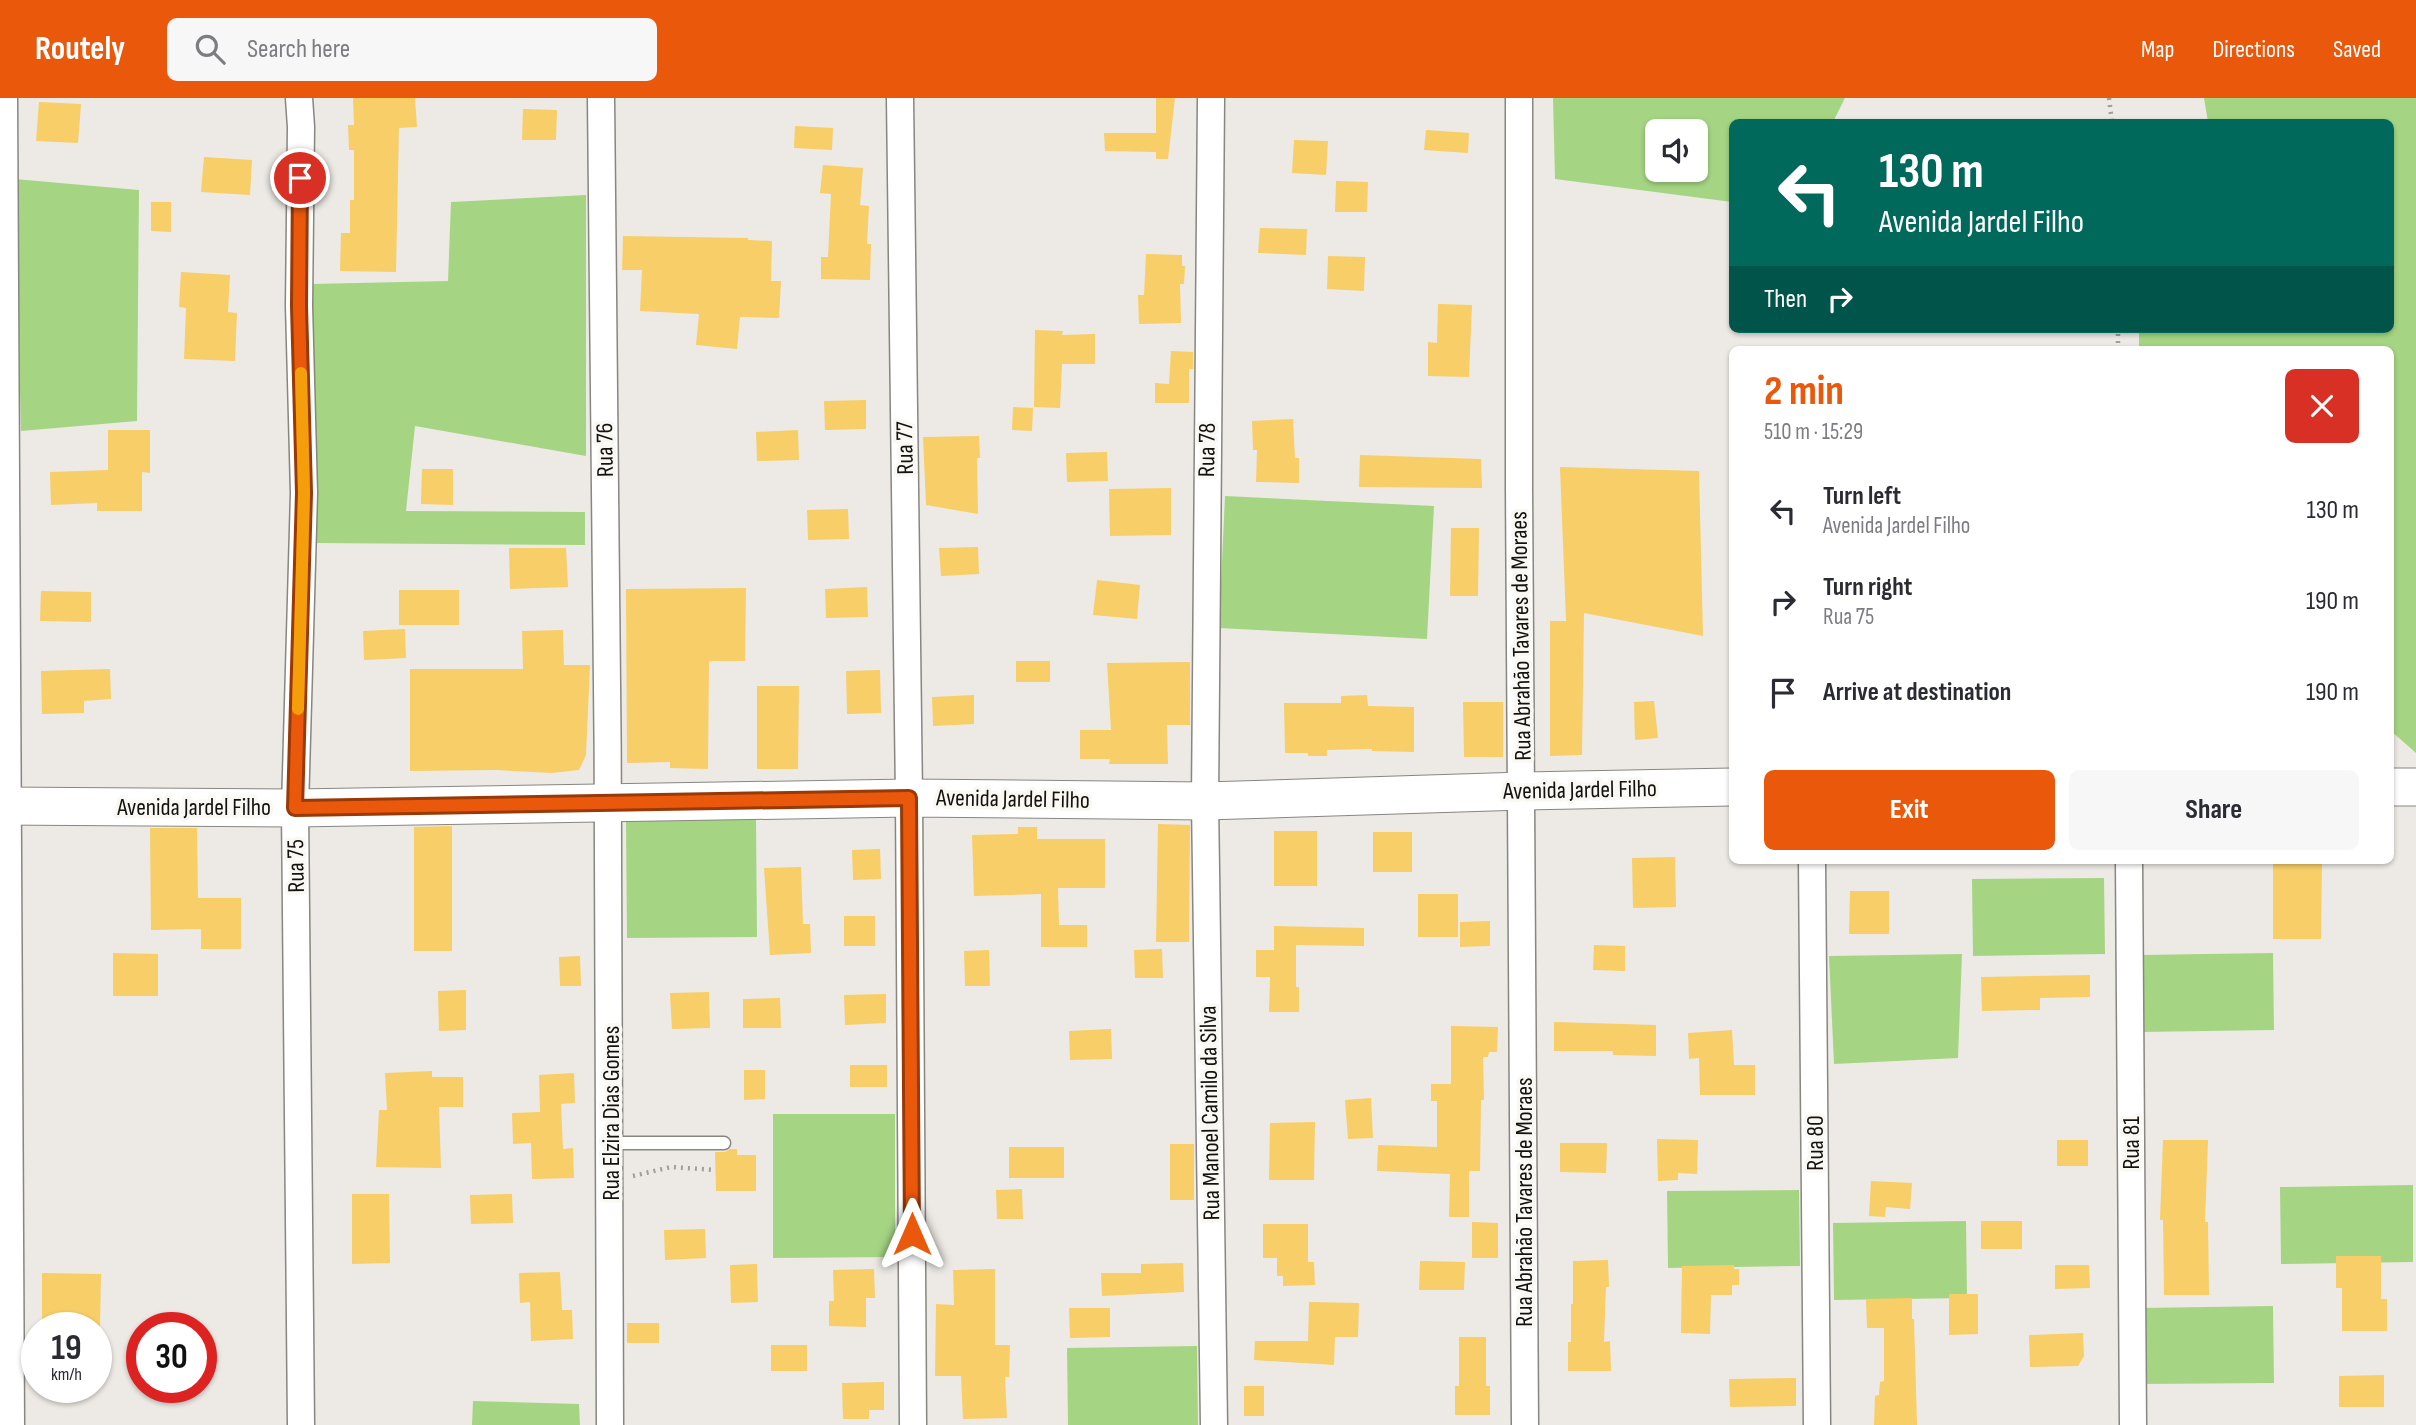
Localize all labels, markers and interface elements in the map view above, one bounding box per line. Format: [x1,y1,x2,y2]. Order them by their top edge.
search box [167,18,657,81]
text: Routely [35,29,125,69]
icon: search [191,30,229,68]
text: Search here [247,34,350,65]
text: Map [2141,35,2174,64]
text: Directions [2212,35,2295,64]
text: Saved [2333,35,2381,64]
map controls [1645,119,1708,182]
button: sound [1645,119,1708,182]
text: 130 m [1879,143,1984,202]
icon: left [1764,147,1855,238]
pin [270,148,330,208]
icon: arrive [281,159,319,197]
text: Avenida Jardel Filho [1879,203,2084,242]
icon: right [1821,280,1859,318]
text: Then [1764,284,1807,315]
text: 2 min [1764,366,1844,417]
button: close [2285,369,2359,443]
text: 510 m · 15:29 [1764,418,1863,446]
street label: Rua 77 [890,421,920,475]
street label: Rua 76 [590,423,620,477]
street label: Rua 78 [1192,423,1222,477]
text: Turn left [1823,481,1901,512]
icon: left [1764,492,1802,530]
text: 130 m [2307,495,2359,526]
street label: Rua Abrahão Tavares de Moraes [1504,511,1538,761]
text: Avenida Jardel Filho [1823,512,1970,540]
text: Turn right [1823,572,1912,603]
icon: right [1764,583,1802,621]
text: 190 m [2306,586,2359,617]
text: Rua 75 [1823,603,1874,631]
icon: arrive [1764,674,1802,712]
text: Arrive at destination [1823,677,2011,708]
text: 190 m [2306,677,2359,708]
button: Exit [1764,770,2055,850]
button: Share [2069,770,2359,850]
street label: Avenida Jardel Filho [1502,774,1657,806]
street label: Avenida Jardel Filho [935,783,1090,815]
street label: Avenida Jardel Filho [116,793,271,822]
street label: Rua 75 [281,839,311,893]
street label: Rua Manoel Camilo da Silva [1194,1005,1226,1221]
street label: Rua Elzira Dias Gomes [597,1026,626,1200]
street label: Rua Abrahão Tavares de Moraes [1510,1077,1539,1327]
street label: Rua 80 [1801,1115,1830,1171]
street label: Rua 81 [2117,1116,2146,1170]
position arrow [875,1197,949,1271]
speed limit sign: 30 [126,1312,217,1403]
text: 19 [51,1327,82,1370]
text: km/h [51,1364,82,1385]

